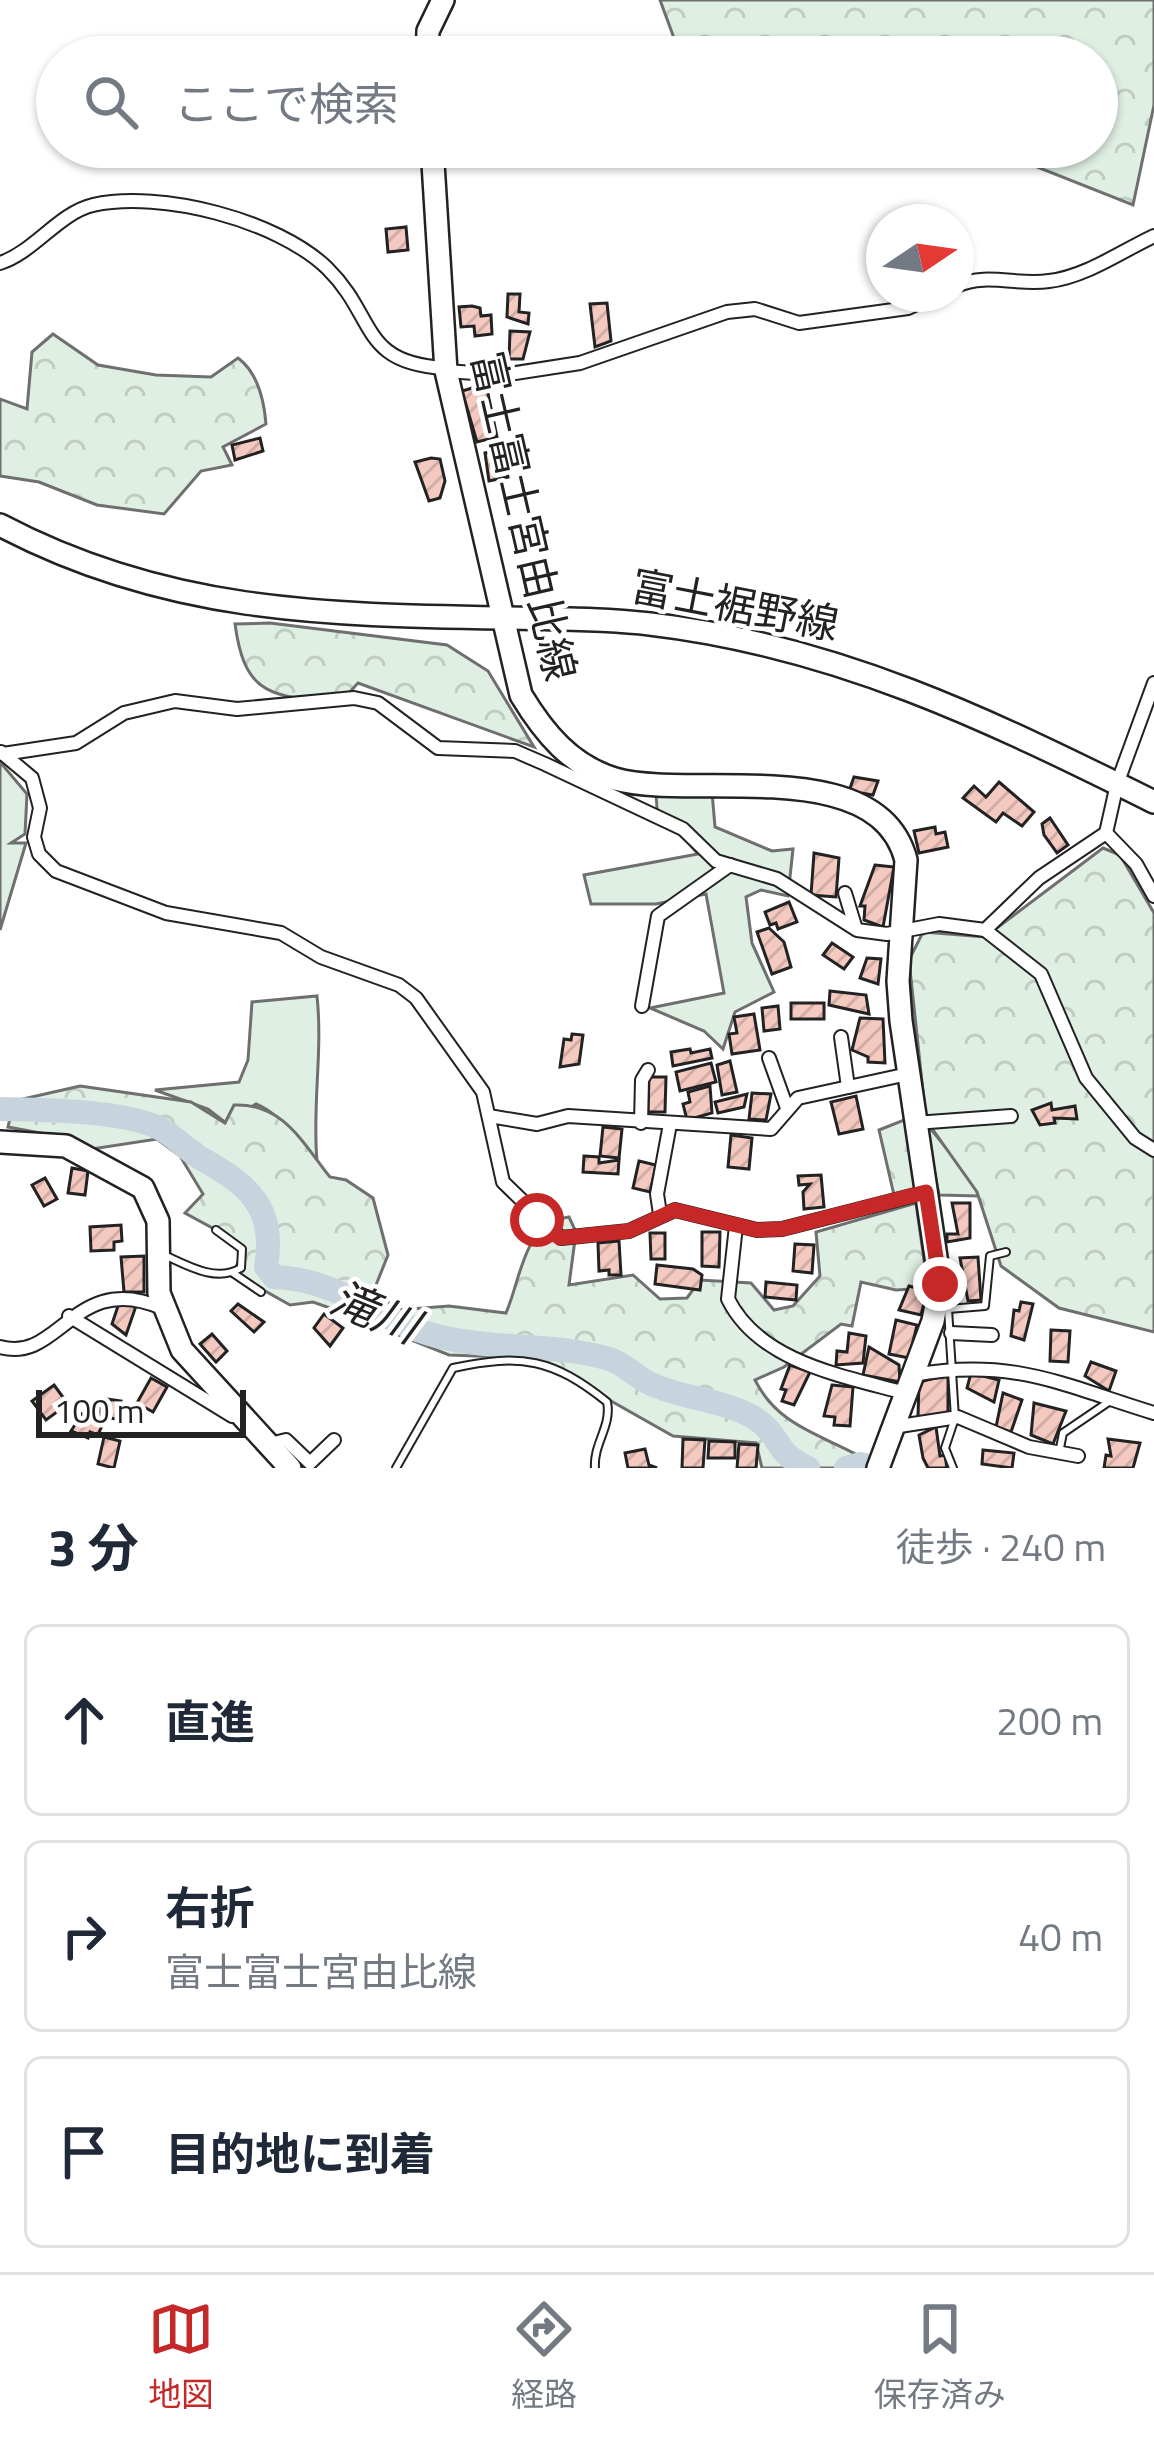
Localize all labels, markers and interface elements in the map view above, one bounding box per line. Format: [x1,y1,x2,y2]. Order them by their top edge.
search box [36,36,1118,168]
icon: search [78,69,144,135]
text: ここで検索 [174,69,399,137]
north arrow [866,204,974,312]
street label: 富士富士宮由比線 [456,345,594,687]
street label: 富士裾野線 [626,553,844,655]
route start [510,1193,564,1247]
route end [913,1257,967,1311]
water label: 滝川 [321,1263,434,1361]
scale bar [36,1384,246,1437]
text: 100 m [54,1386,144,1436]
text: 3 分 [48,1508,139,1586]
text: 徒歩 · 240 m [896,1517,1106,1576]
icon: ahead [51,1687,117,1753]
text: 直進 [165,1687,255,1755]
text: 200 m [996,1691,1103,1750]
text: 右折 [165,1873,255,1941]
icon: right [51,1903,117,1969]
text: 40 m [1018,1907,1103,1966]
text: 富士富士宮由比線 [165,1942,477,2001]
icon: arrive [51,2119,117,2185]
text: 目的地に到着 [165,2119,435,2187]
tab: 地図 [148,2296,214,2419]
tab: 経路 [511,2296,577,2419]
tab: 保存済み [874,2296,1006,2419]

